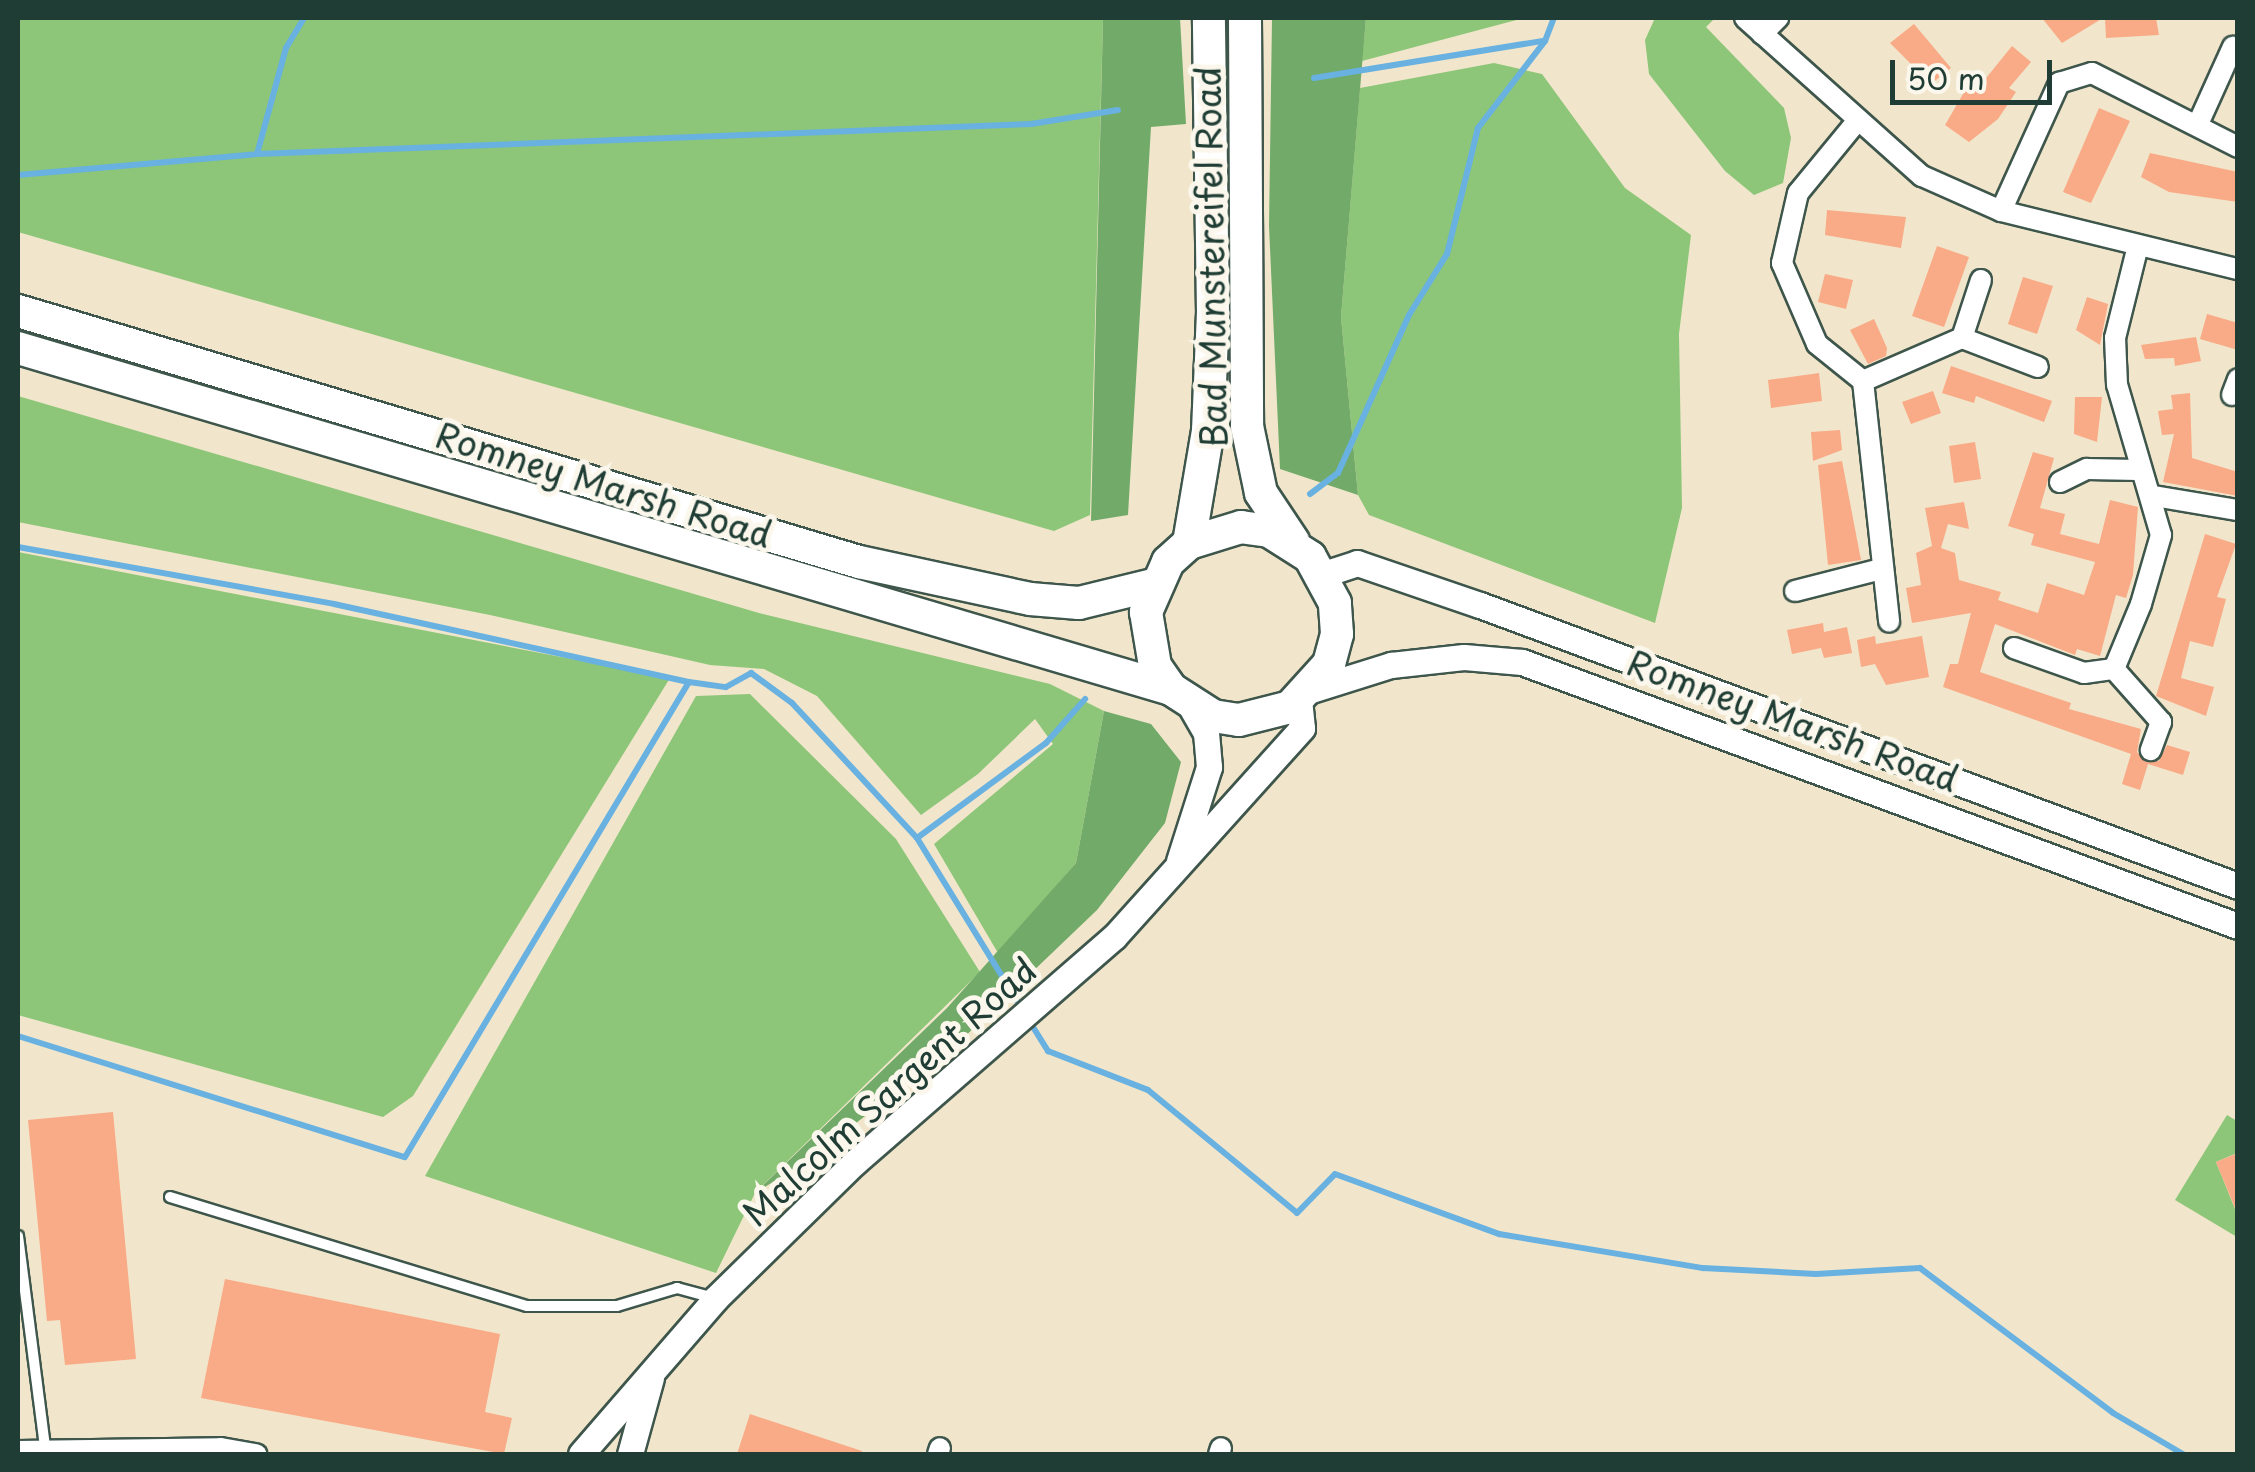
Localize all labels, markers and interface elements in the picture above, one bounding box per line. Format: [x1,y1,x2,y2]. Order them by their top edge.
scale bar [1895,40,2058,102]
text: 50 m [1907,55,1985,100]
street label: Bad Munstereifel Road [1186,65,1234,449]
street label: Romney Marsh Road [431,413,777,555]
street label: Romney Marsh Road [1622,641,1964,799]
street label: Malcolm Sargent Road [734,948,1044,1234]

